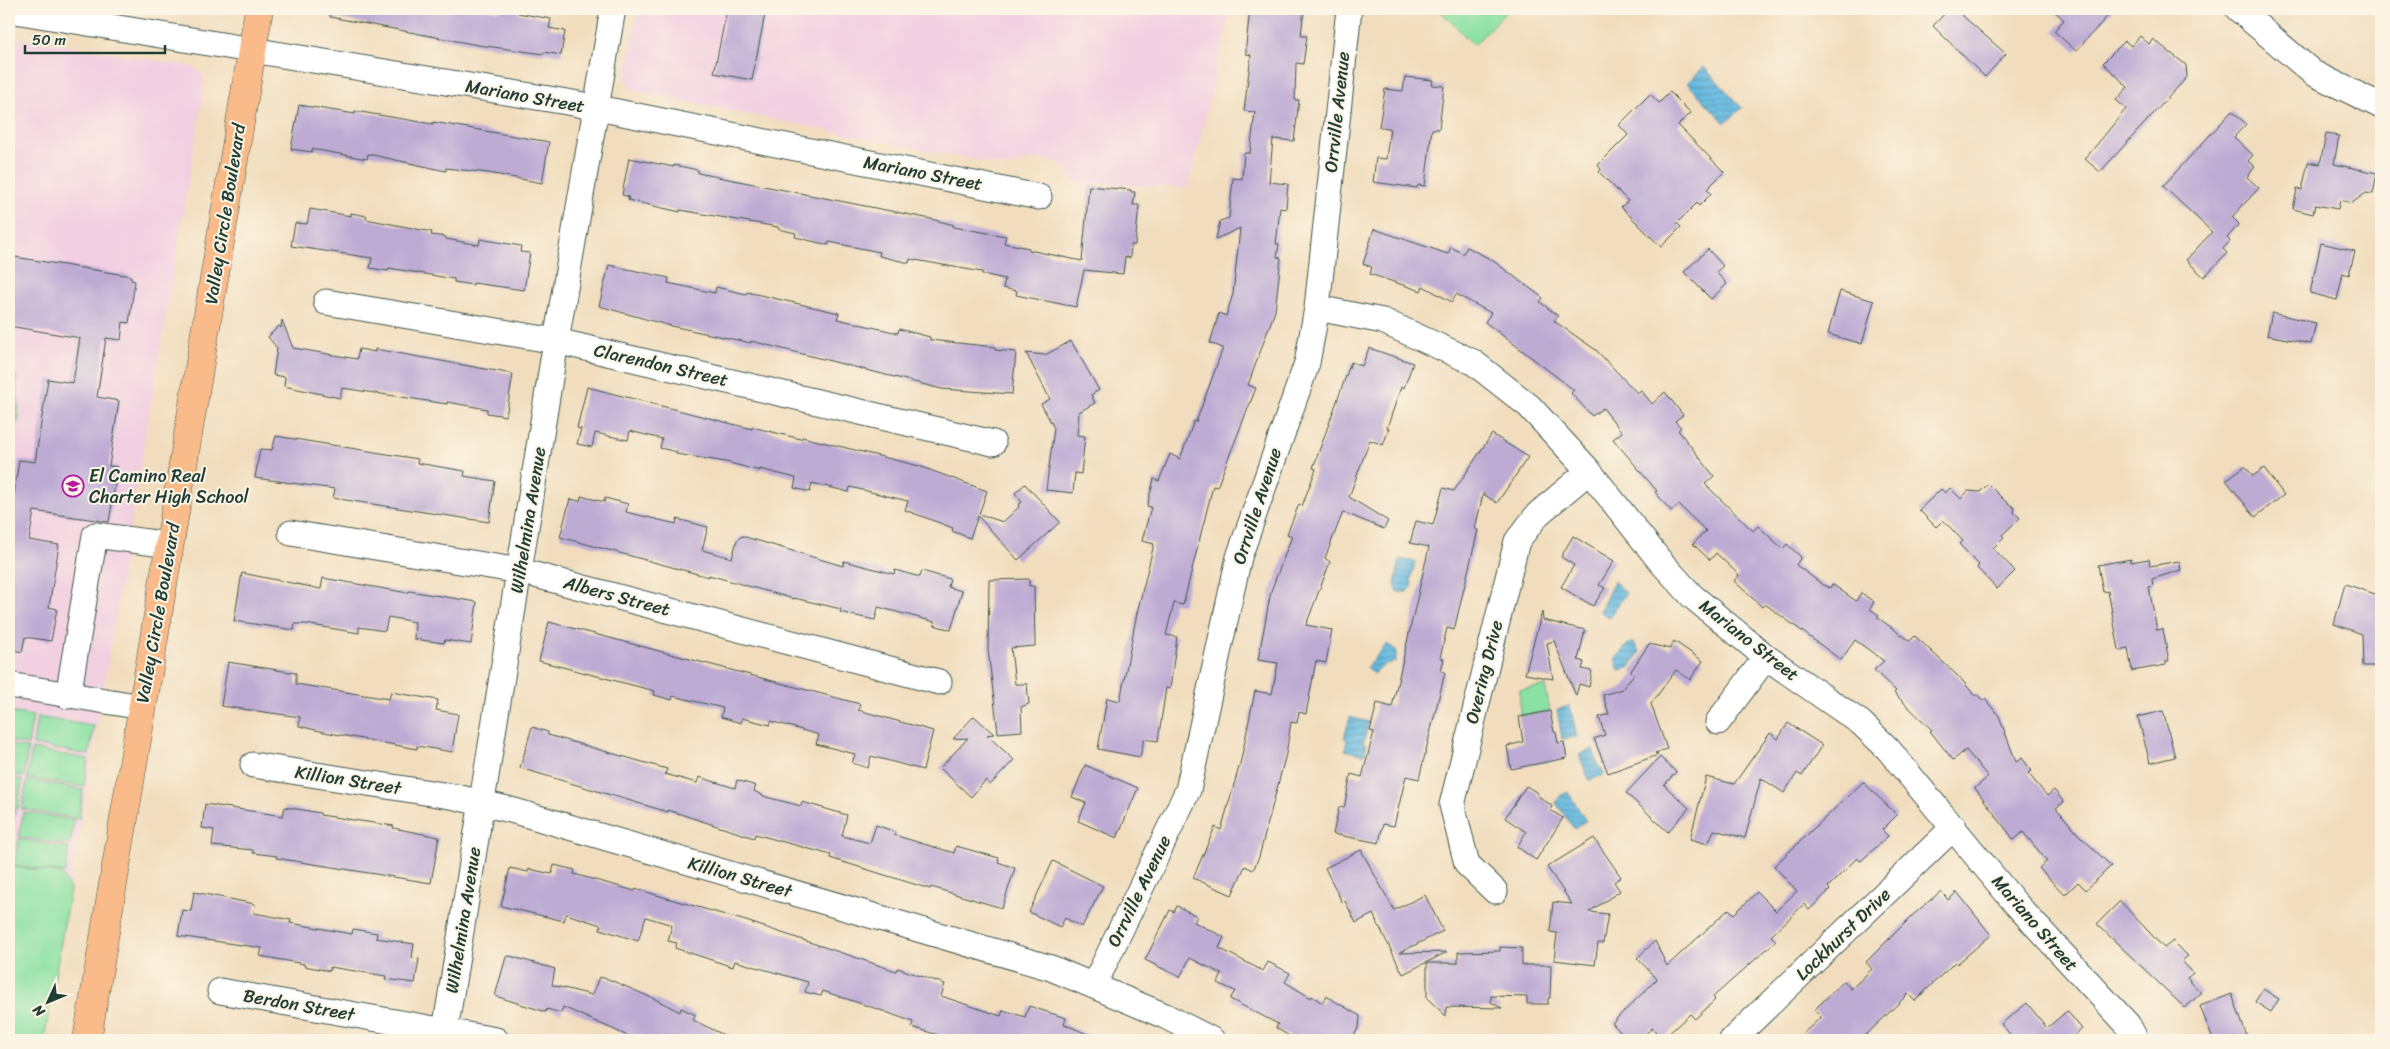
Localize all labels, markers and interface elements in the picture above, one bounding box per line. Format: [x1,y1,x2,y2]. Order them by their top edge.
scale bar [25,22,165,54]
text: 50 m [32,27,67,53]
street label: Orrville Avenue [1315,50,1359,174]
street label: Mariano Street [463,70,587,122]
street label: Valley Circle Boulevard [195,120,255,307]
street label: Mariano Street [861,146,985,200]
street label: Clarendon Street [591,334,731,396]
street label: Orrville Avenue [1223,443,1291,569]
street label: Wilhelmina Avenue [501,444,555,596]
place label: El Camino Real Charter High School [89,460,250,513]
school or university icon: El Camino Real Charter High School [61,474,85,498]
street label: Valley Circle Boulevard [126,519,190,706]
street label: Albers Street [559,566,674,626]
street label: Mariano Street [1692,590,1806,690]
street label: Overing Drive [1456,617,1512,727]
street label: Killion Street [293,756,404,804]
street label: Orrville Avenue [1098,829,1180,953]
street label: Wilhelmina Avenue [436,844,490,996]
street label: Killion Street [684,847,796,907]
street label: Mariano Street [1983,867,2087,979]
street label: Lockhurst Drive [1787,880,1899,988]
north arrow [22,976,72,1026]
street label: Berdon Street [241,979,358,1031]
text: N [26,998,52,1024]

